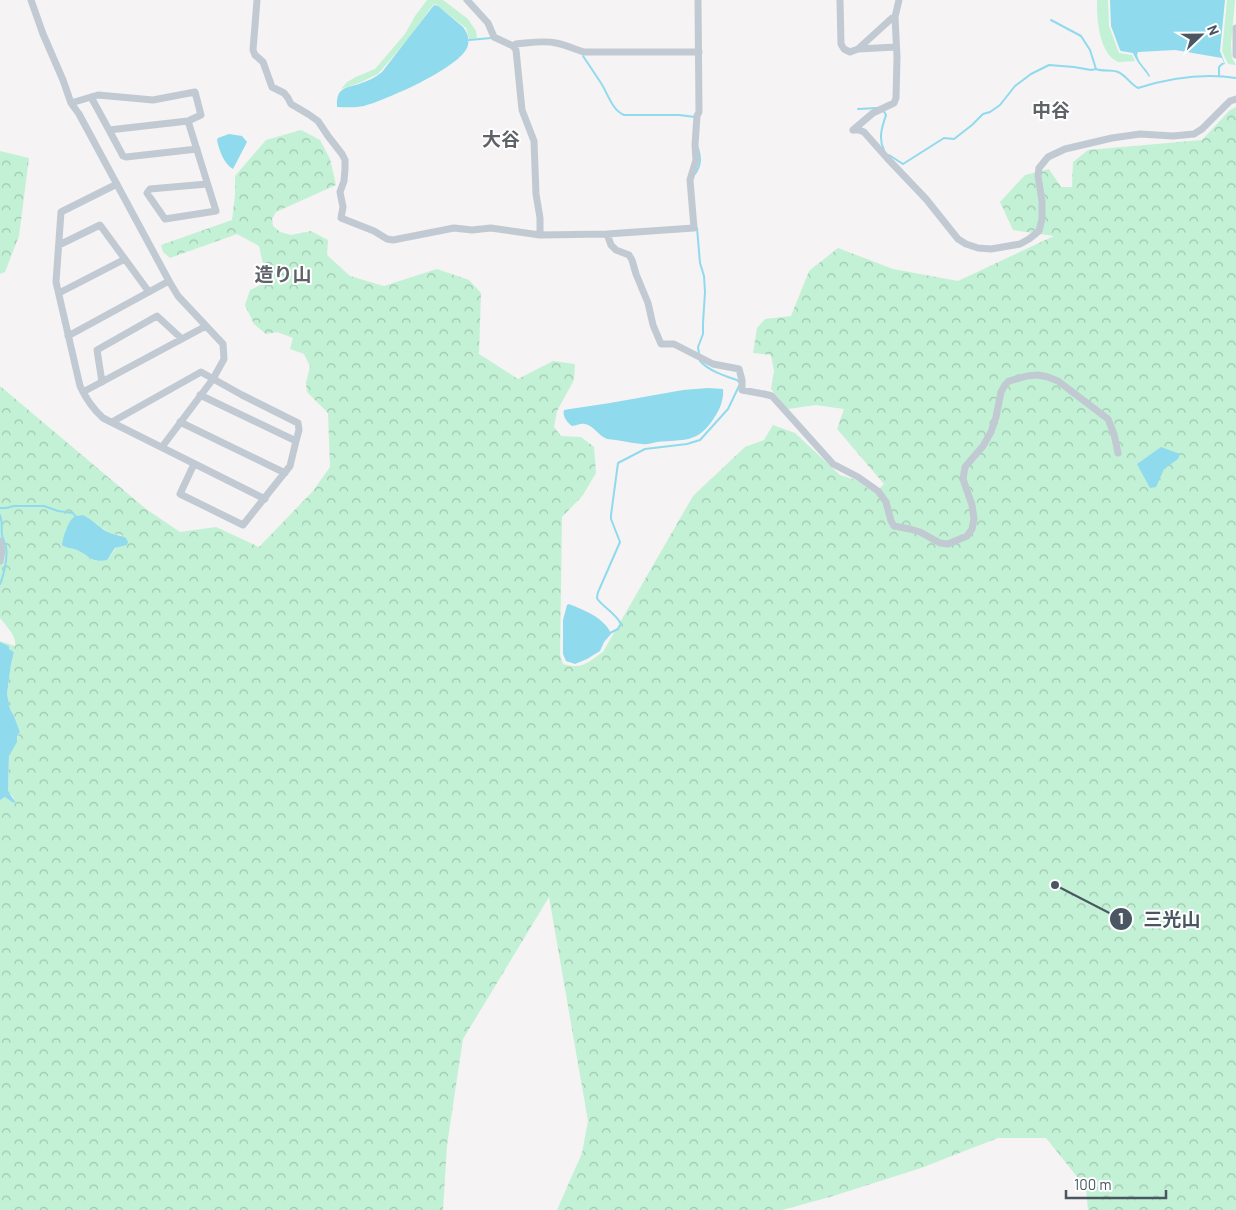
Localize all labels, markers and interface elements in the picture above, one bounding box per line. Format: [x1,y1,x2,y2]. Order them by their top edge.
north arrow [1176,10,1226,60]
text: N [1204,22,1223,37]
district label: 中谷 [1032,98,1070,121]
district label: 大谷 [482,127,520,150]
district label: 造り山 [254,262,312,285]
callout: 三光山 [1108,902,1210,936]
text: 三光山 [1143,907,1201,930]
text: 1 [1118,909,1124,927]
scale bar [1066,1168,1166,1200]
text: 100 m [1074,1175,1112,1193]

